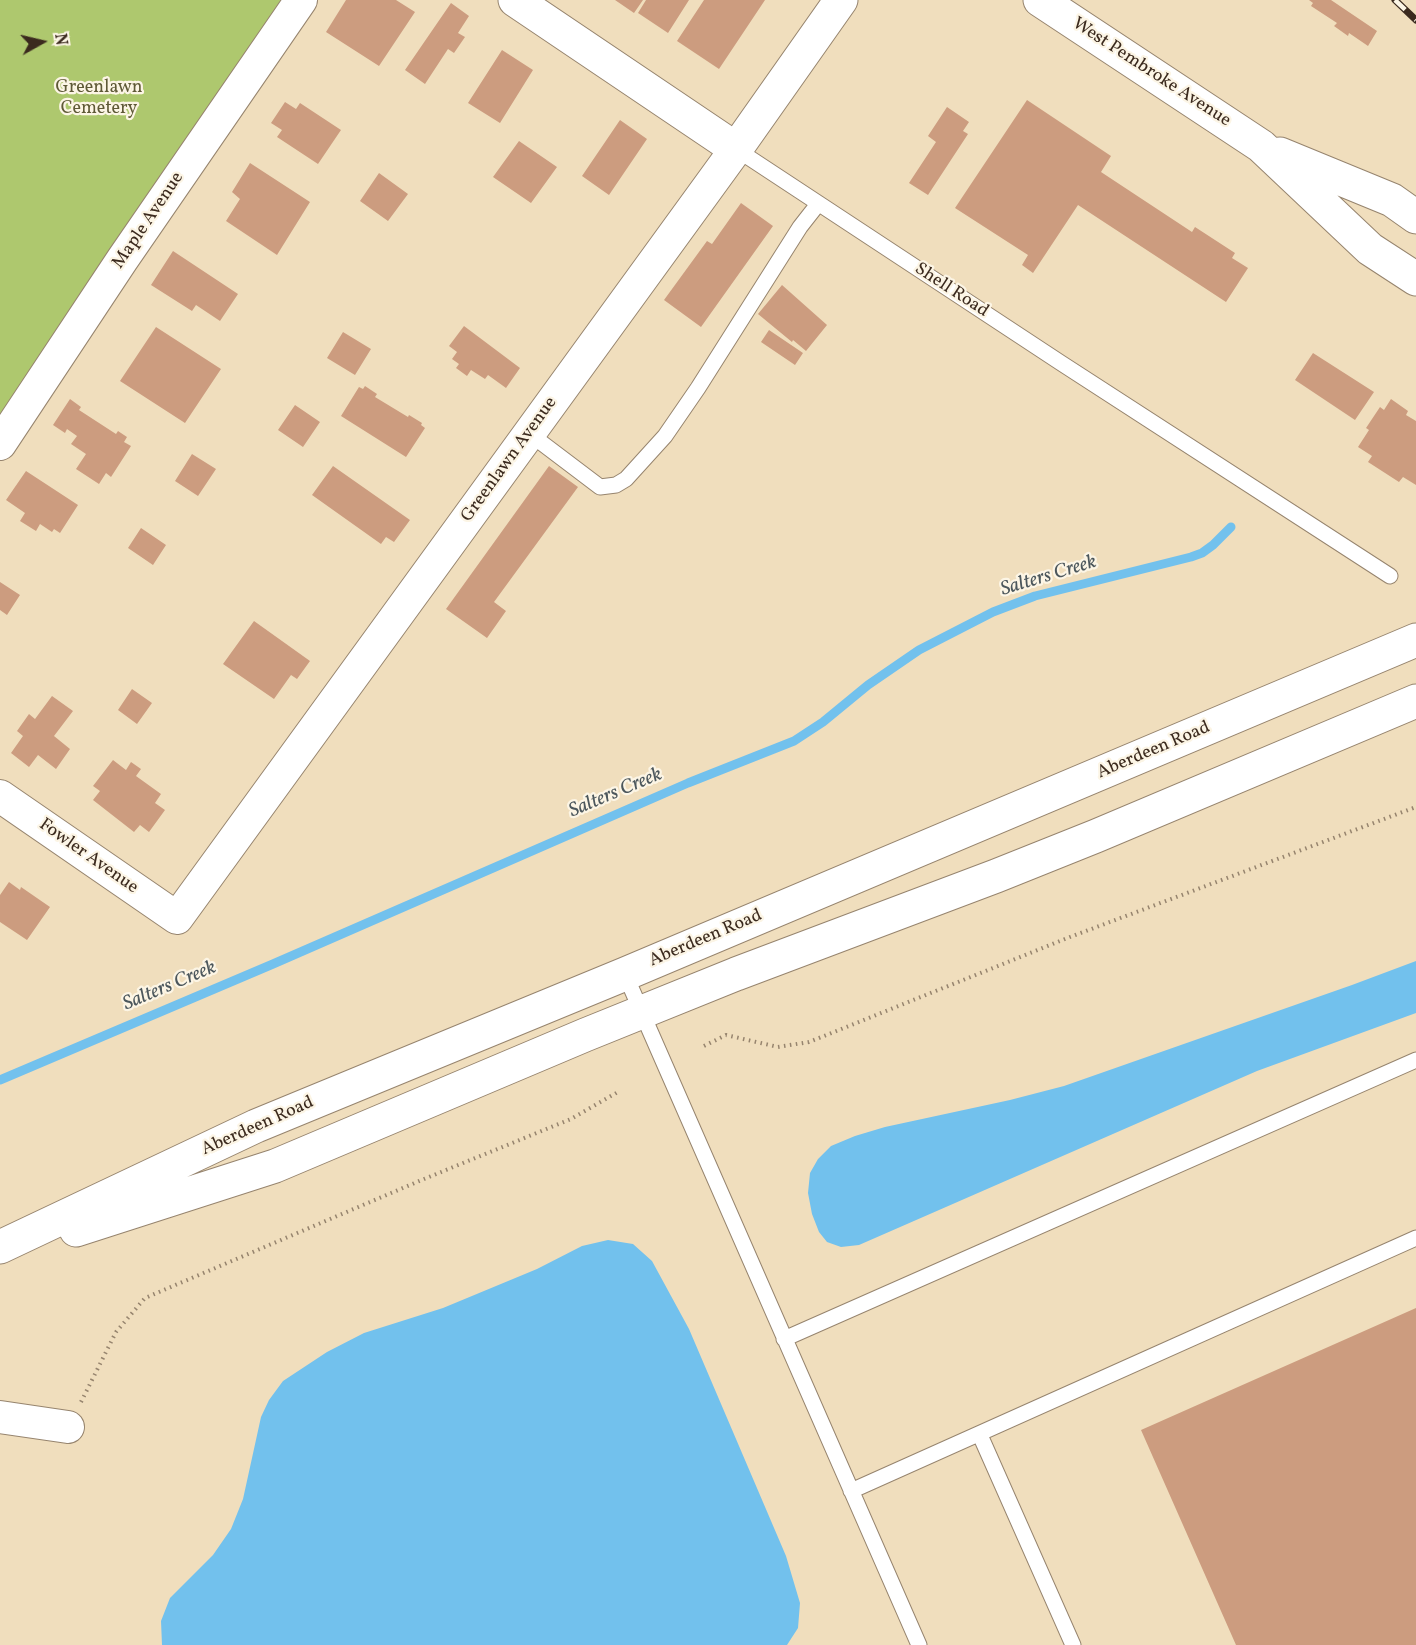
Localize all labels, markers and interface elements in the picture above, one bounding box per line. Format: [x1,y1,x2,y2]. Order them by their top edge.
north arrow [12,12,72,72]
street label: West Pembroke Avenue [1068,14,1234,132]
text: N [48,32,72,47]
park label: Greenlawn Cemetery [56,78,142,121]
street label: Maple Avenue [109,168,189,274]
street label: Shell Road [910,259,992,323]
street label: Greenlawn Avenue [457,393,563,527]
water label: Salters Creek [998,551,1100,603]
street label: Aberdeen Road [1094,717,1214,785]
water label: Salters Creek [566,764,666,824]
street label: Fowler Avenue [34,815,142,899]
street label: Aberdeen Road [646,905,766,973]
water label: Salters Creek [120,957,220,1017]
street label: Aberdeen Road [198,1093,318,1161]

